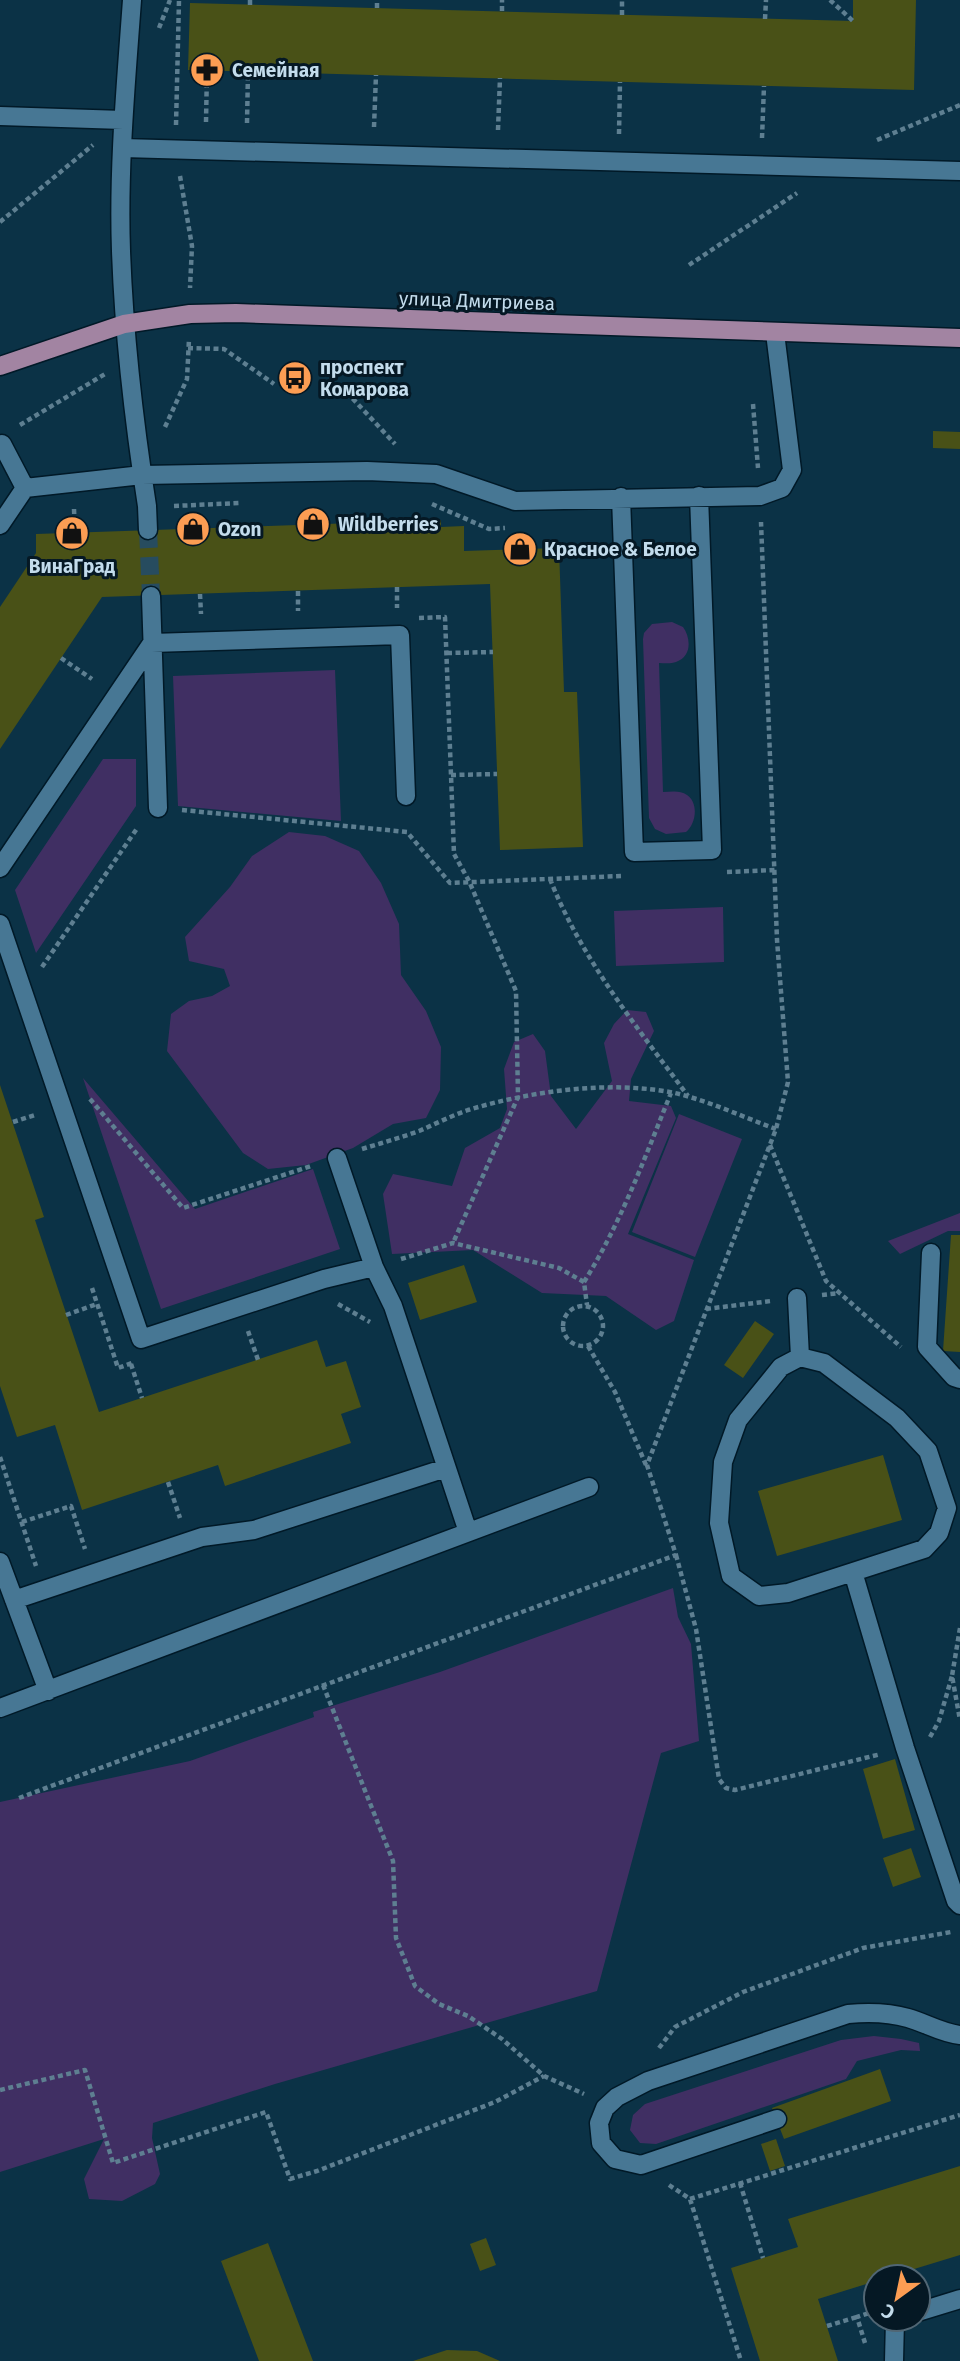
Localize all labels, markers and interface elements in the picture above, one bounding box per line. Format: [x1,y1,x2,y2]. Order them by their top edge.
pharmacy icon: Семейная [188,51,226,89]
place label: Семейная [232,59,320,82]
street label: улица Дмитриева [399,287,555,315]
place label: проспект Комарова [320,356,409,401]
bus stop icon: проспект Комарова [276,359,314,397]
shop icon: Wildberries [294,505,332,543]
shop icon: Ozon [174,510,212,548]
place label: Wildberries [338,513,439,536]
shop icon: ВинаГрад [53,514,91,552]
place label: Ozon [218,518,262,541]
shop icon: Красное & Белое [501,530,539,568]
place label: Красное & Белое [544,538,697,561]
place label: ВинаГрад [29,555,116,578]
north arrow [862,2263,932,2333]
text: С [877,2299,899,2324]

